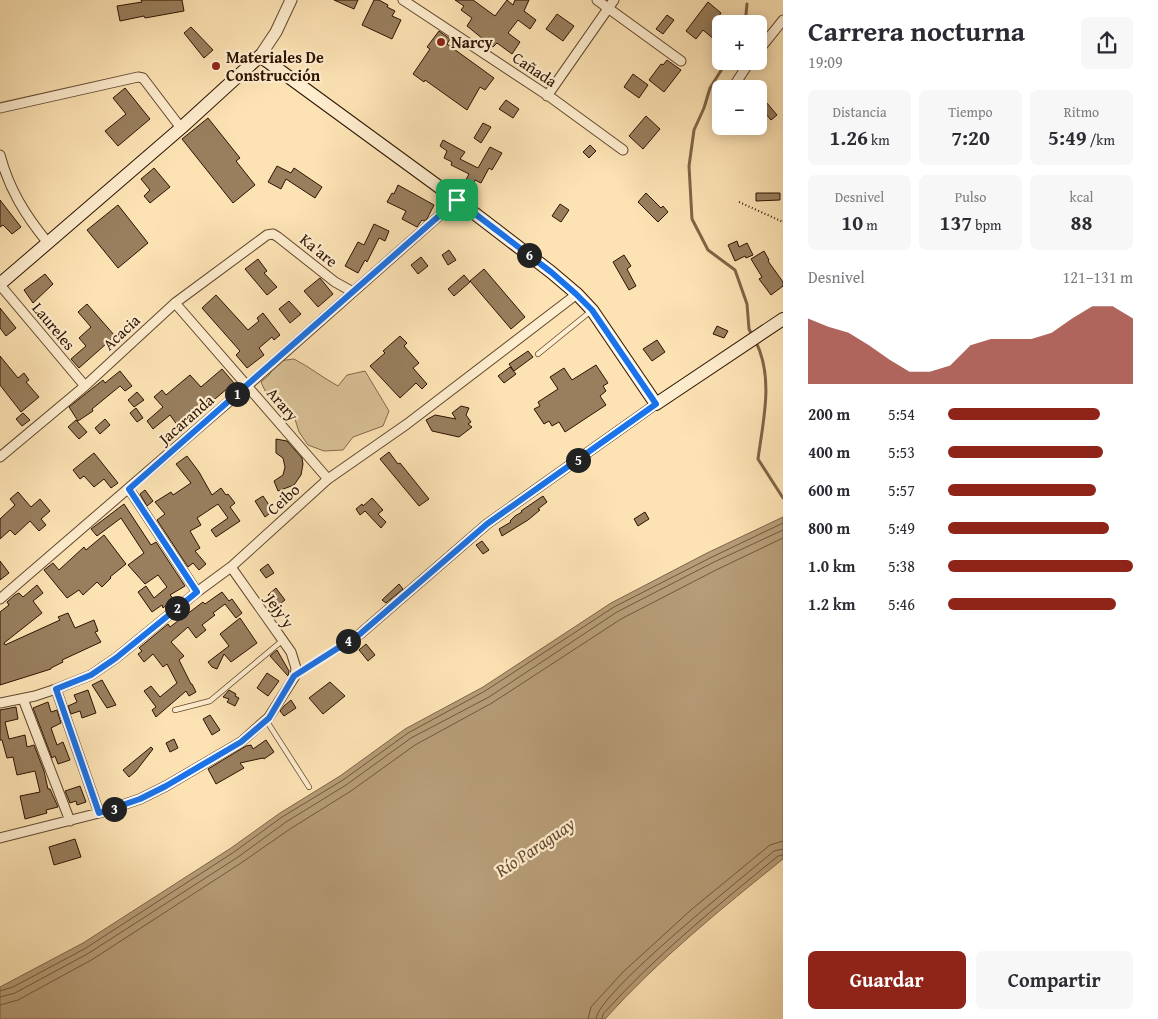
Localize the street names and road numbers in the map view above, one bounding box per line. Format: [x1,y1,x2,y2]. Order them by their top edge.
street label: Cañada [508,45,562,93]
street label: Ka'are [295,227,343,273]
street label: Laureles [27,297,81,355]
street label: Acacia [97,308,145,356]
street label: Arary [261,382,305,426]
street label: Jacaranda [152,388,219,451]
street label: Ceibo [261,478,305,520]
street label: Jejy'y [258,587,300,633]

